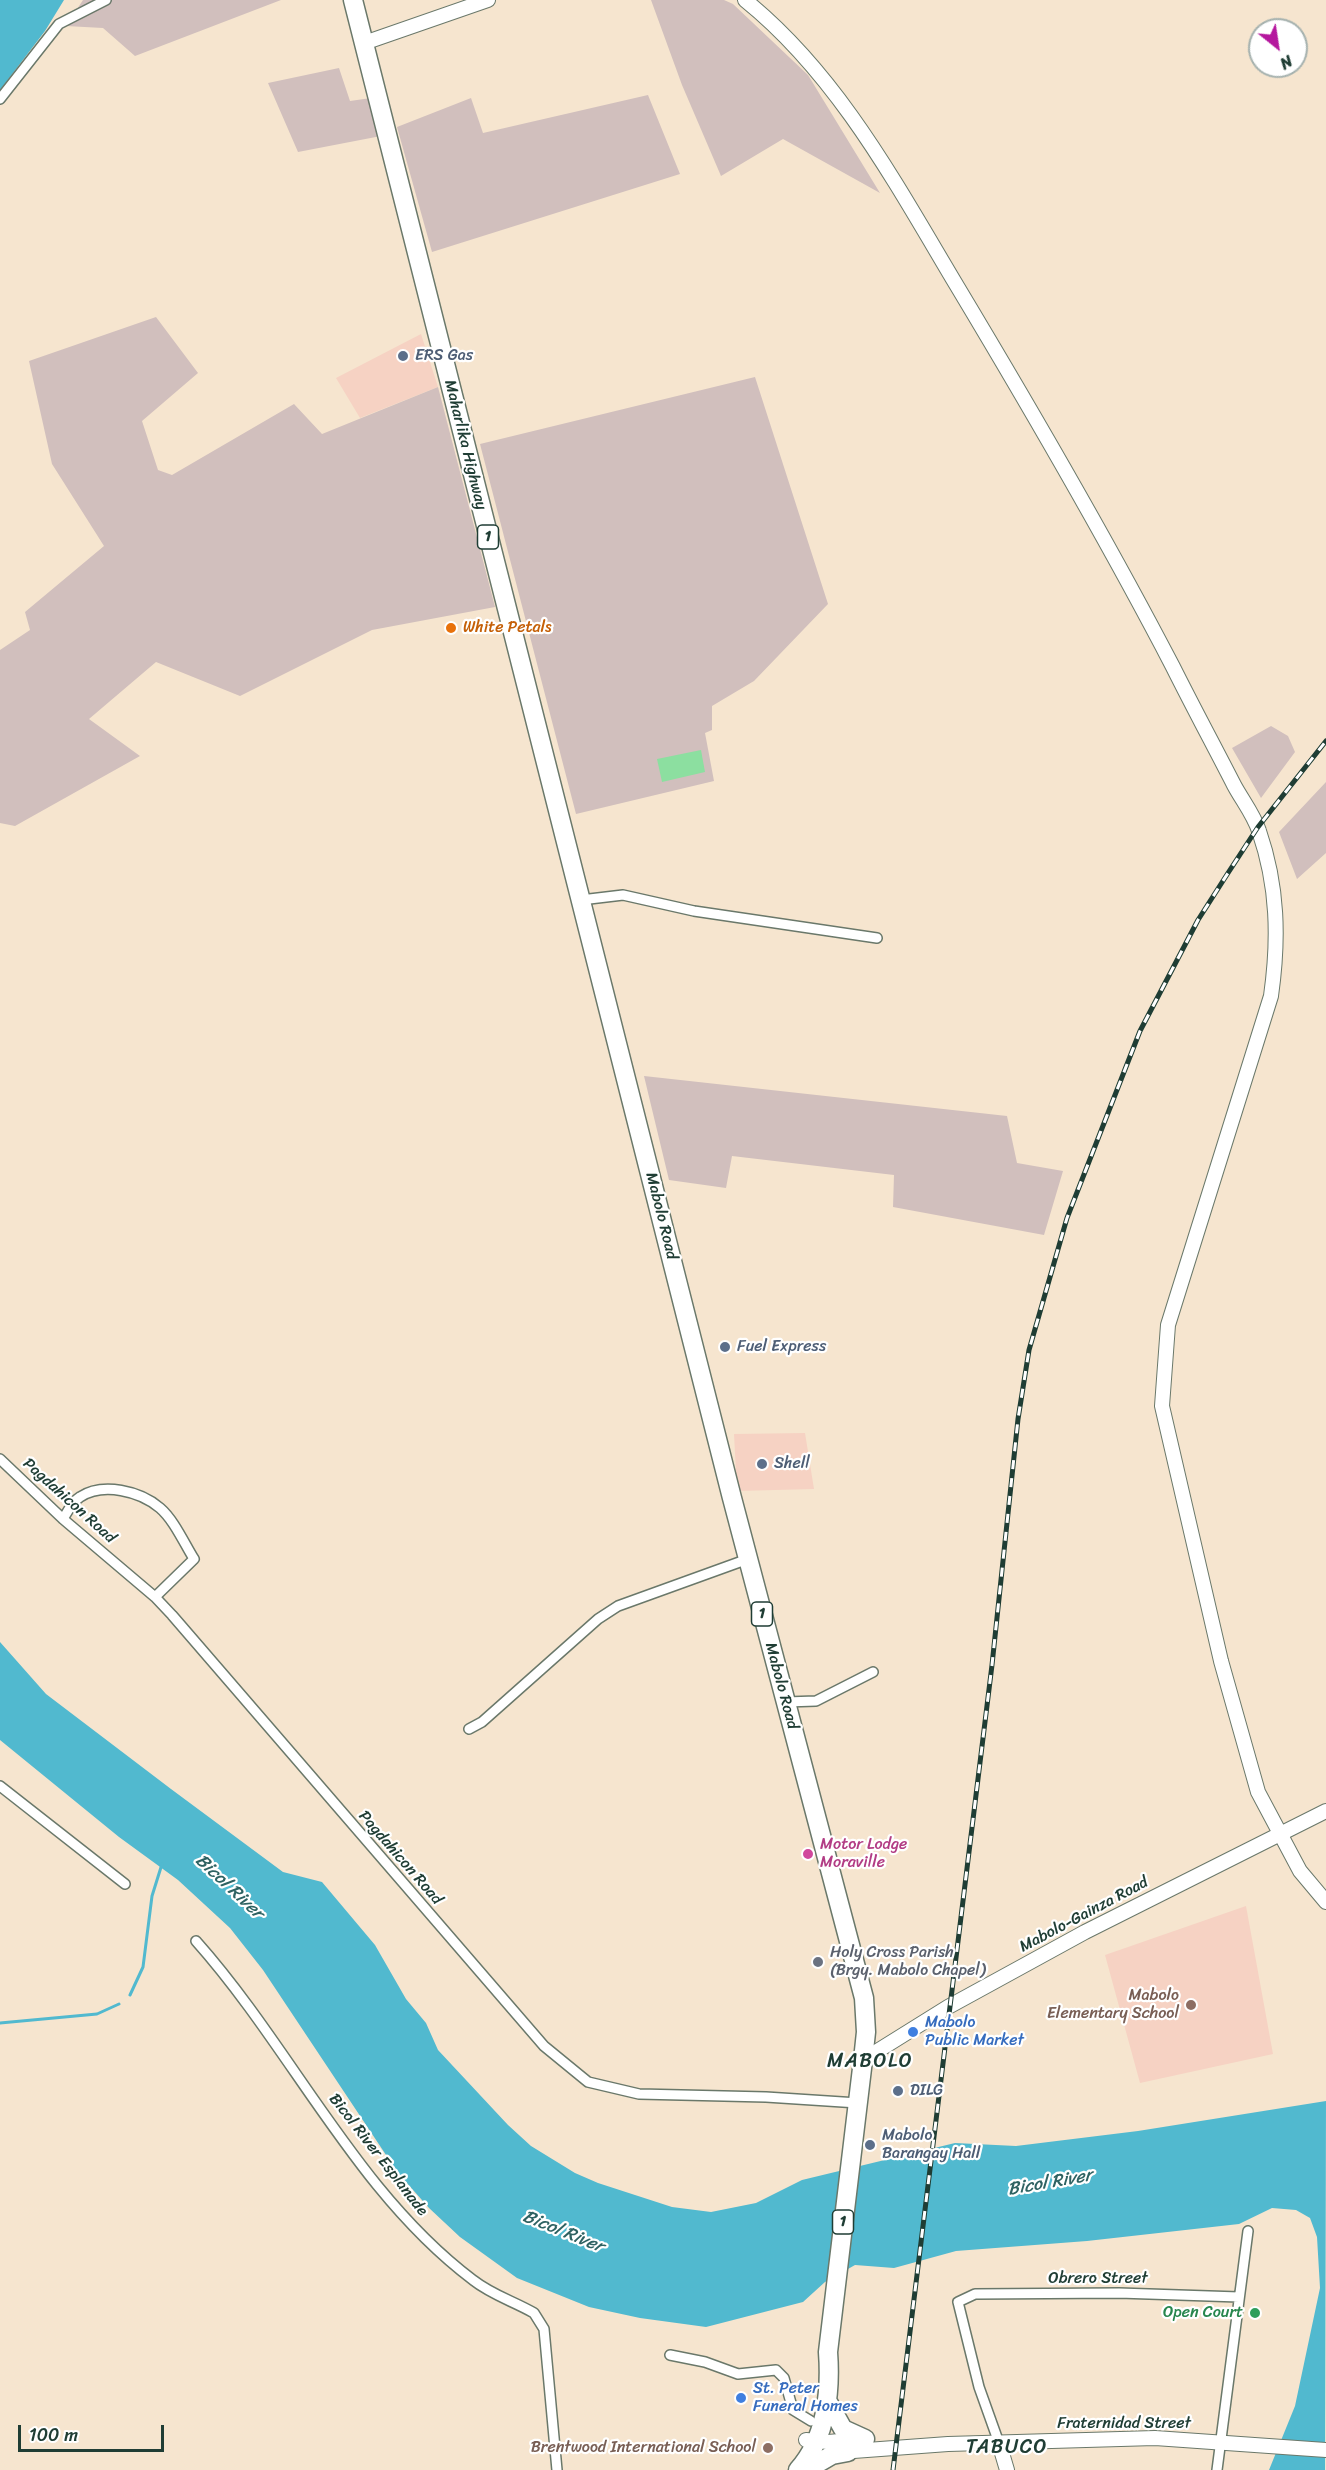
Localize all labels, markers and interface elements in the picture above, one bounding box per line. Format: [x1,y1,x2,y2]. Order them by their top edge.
north arrow [1248,18,1308,78]
text: N [1274,47,1298,78]
place label: ERS Gas [415,346,473,366]
marker: ERS Gas [396,349,410,363]
street label: Maharlika Highway [440,378,490,512]
road number: 1 [478,525,498,549]
place label: White Petals [463,618,552,638]
marker: White Petals [444,621,458,635]
street label: Mabolo Road [641,1171,681,1261]
place label: Fuel Express [737,1337,826,1357]
marker: Fuel Express [718,1340,732,1354]
street label: Pagdahicon Road [19,1454,119,1548]
place label: Shell [774,1454,810,1474]
marker: Shell [755,1457,769,1471]
road number: 1 [752,1602,772,1626]
street label: Mabolo Road [760,1641,802,1731]
street label: Pagdahicon Road [354,1807,446,1909]
place label: Motor Lodge Moraville [820,1835,907,1873]
marker: Motor Lodge Moraville [801,1847,815,1861]
water label: Bicol River [190,1850,268,1924]
street label: Mabolo-Gainza Road [1016,1873,1152,1957]
place label: Holy Cross Parish (Brgy. Mabolo Chapel) [830,1943,986,1981]
marker: Holy Cross Parish (Brgy. Mabolo Chapel) [811,1955,825,1969]
place label: Mabolo Elementary School [1047,1986,1179,2024]
marker: Mabolo Elementary School [1184,1998,1198,2012]
place label: Mabolo Public Market [925,2013,1024,2051]
marker: Mabolo Public Market [906,2025,920,2039]
district label: MABOLO [827,2050,913,2074]
place label: DILG [910,2081,943,2101]
marker: DILG [891,2084,905,2098]
street label: Bicol River Esplanade [324,2090,432,2220]
place label: Mabolo Barangay Hall [882,2126,980,2164]
marker: Mabolo Barangay Hall [863,2138,877,2152]
water label: Bicol River [1006,2165,1094,2201]
water label: Bicol River [519,2206,607,2258]
road number: 1 [832,2210,854,2234]
street label: Obrero Street [1048,2269,1148,2289]
place label: Open Court [1163,2303,1243,2323]
marker: Open Court [1248,2306,1262,2320]
place label: St. Peter Funeral Homes [753,2379,858,2417]
marker: St. Peter Funeral Homes [734,2391,748,2405]
scale bar [21,2413,166,2451]
street label: Fraternidad Street [1057,2414,1191,2434]
text: 100 m [29,2419,78,2451]
district label: TABUCO [966,2436,1048,2460]
place label: Brentwood International School [531,2438,756,2458]
marker: Brentwood International School [761,2441,775,2455]

